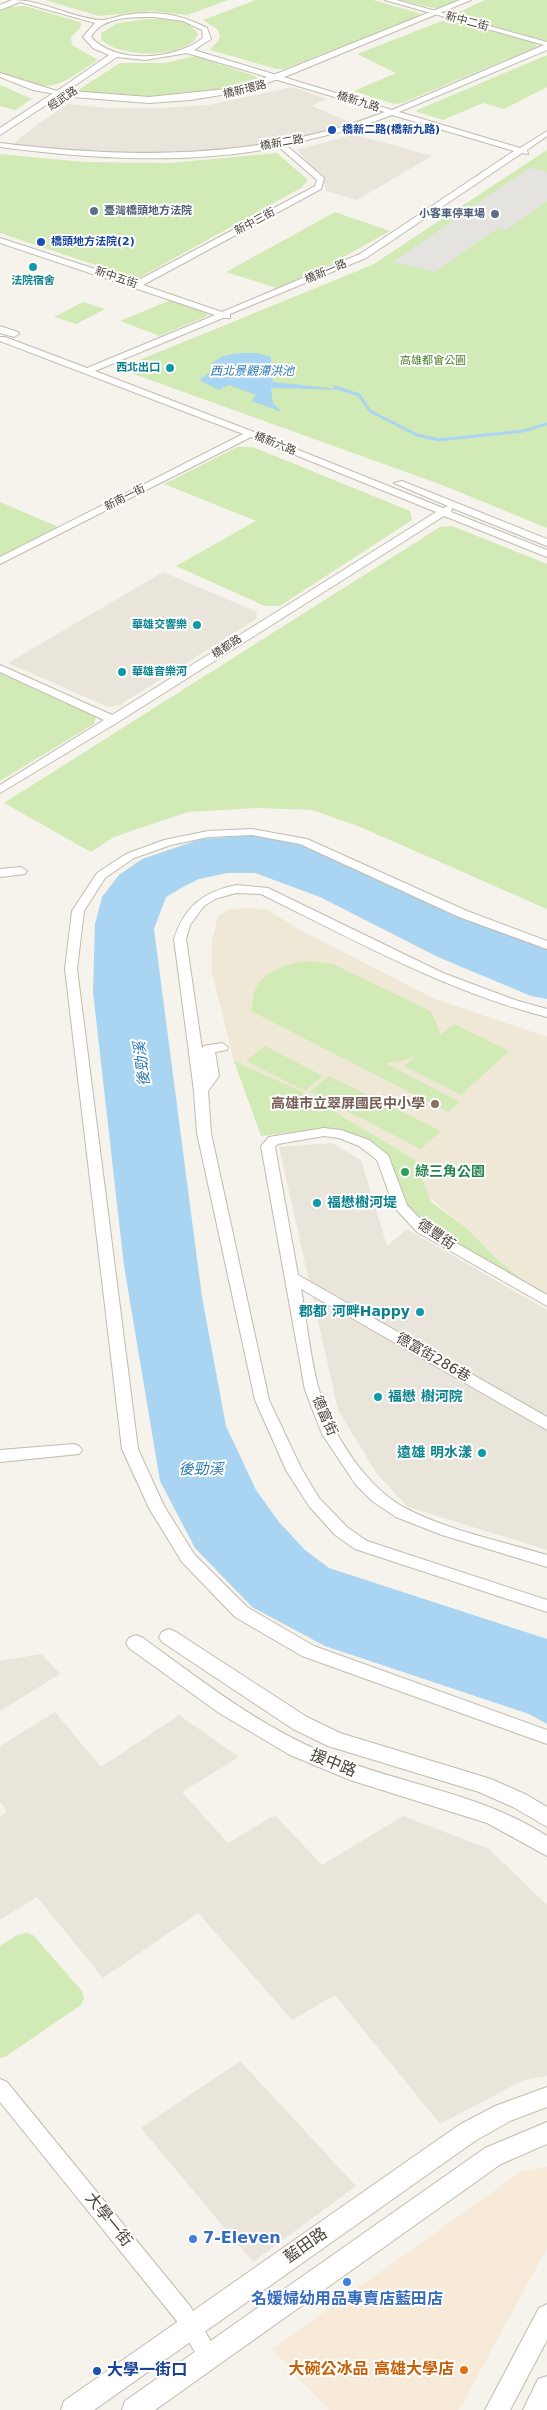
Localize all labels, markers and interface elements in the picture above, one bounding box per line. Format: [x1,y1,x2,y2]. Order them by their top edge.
street label: 新中二街 [444,10,490,34]
street label: 橋新環路 [222,78,268,102]
street label: 經武路 [46,84,80,114]
street label: 橋新九路 [335,89,381,115]
place label: 橋新二路(橋新九路) [342,123,440,137]
marker: 橋新二路(橋新九路) [326,124,338,136]
street label: 橋新二路 [259,133,305,153]
place label: 臺灣橋頭地方法院 [104,204,192,218]
marker: 臺灣橋頭地方法院 [88,205,100,217]
street label: 新中三街 [232,206,278,238]
place label: 小客車停車場 [419,207,485,221]
marker: 小客車停車場 [489,208,501,220]
place label: 橋頭地方法院(2) [51,235,135,249]
marker: 橋頭地方法院(2) [35,236,47,248]
street label: 橋新一路 [303,257,349,287]
marker: 法院宿舍 [27,261,39,273]
street label: 新中五街 [93,265,139,291]
place label: 法院宿舍 [11,274,55,288]
park label: 高雄都會公園 [400,354,466,368]
place label: 西北出口 [116,361,160,375]
marker: 西北出口 [164,362,176,374]
water label: 西北景觀滯洪池 [210,365,294,379]
street label: 橋新六路 [252,430,298,458]
street label: 新南一街 [102,482,148,514]
place label: 華雄交響樂 [132,618,187,632]
marker: 華雄交響樂 [191,619,203,631]
street label: 橋都路 [210,632,244,662]
place label: 華雄音樂河 [132,665,187,679]
marker: 華雄音樂河 [116,666,128,678]
water label: 後勁溪 [131,1041,155,1087]
place label: 高雄市立翠屏國民中小學 [271,1096,425,1112]
marker: 高雄市立翠屏國民中小學 [429,1098,441,1110]
place label: 綠三角公園 [415,1164,485,1180]
marker: 綠三角公園 [399,1166,411,1178]
place label: 福懋樹河堤 [327,1195,397,1211]
marker: 福懋樹河堤 [311,1197,323,1209]
street label: 德豐街 [414,1216,458,1254]
place label: 郡都 河畔Happy [299,1304,410,1320]
marker: 郡都 河畔Happy [414,1306,426,1318]
street label: 德富街286巷 [393,1330,473,1386]
place label: 福懋 樹河院 [388,1389,463,1405]
marker: 福懋 樹河院 [372,1391,384,1403]
street label: 德富街 [308,1393,340,1439]
place label: 遠雄 明水漾 [397,1445,472,1461]
marker: 遠雄 明水漾 [476,1447,488,1459]
water label: 後勁溪 [179,1461,223,1479]
street label: 援中路 [307,1746,359,1782]
street label: 大學一街 [80,2189,136,2251]
street label: 藍田路 [281,2224,331,2268]
place label: 7-Eleven [203,2229,281,2249]
marker: 7-Eleven [187,2233,199,2245]
marker: 名媛婦幼用品專賣店藍田店 [341,2276,353,2288]
place label: 名媛婦幼用品專賣店藍田店 [251,2290,443,2310]
place label: 大碗公冰品 高雄大學店 [288,2360,454,2380]
place label: 大學一街口 [107,2361,187,2381]
marker: 大碗公冰品 高雄大學店 [458,2364,470,2376]
marker: 大學一街口 [91,2365,103,2377]

